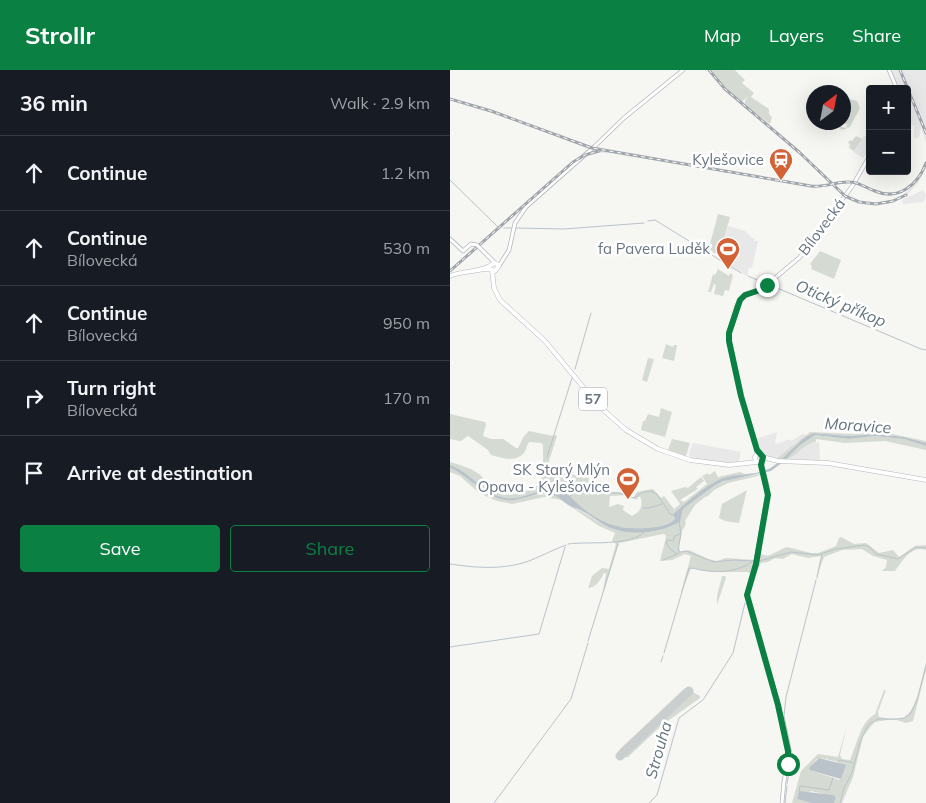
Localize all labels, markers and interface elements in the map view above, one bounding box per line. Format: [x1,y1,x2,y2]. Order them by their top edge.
text: Strollr [25,20,95,50]
text: Map [704,24,741,47]
text: Layers [769,24,824,47]
text: Share [852,24,901,47]
north arrow [806,85,851,130]
map controls [866,85,911,175]
button: + [866,85,911,130]
text: 36 min [20,90,88,116]
text: Walk · 2.9 km [330,93,430,113]
button: − [866,130,911,175]
station icon: Kylešovice [768,147,794,181]
place label: Kylešovice [692,150,764,169]
icon: ahead [20,159,48,187]
text: Continue [67,161,147,185]
text: 1.2 km [381,163,430,183]
street label: Bílovecká [794,195,849,259]
text: Continue [67,226,147,250]
icon: ahead [20,234,48,262]
sports icon: fa Pavera Luděk [715,236,741,270]
text: 530 m [383,238,430,258]
place label: fa Pavera Luděk [598,239,710,258]
text: Bílovecká [67,250,138,270]
route end [756,274,779,297]
water label: Otický příkop [793,275,890,331]
text: Continue [67,301,147,325]
icon: ahead [20,309,48,337]
text: 950 m [383,313,430,333]
text: Bílovecká [67,325,138,345]
text: Turn right [67,376,156,400]
icon: right [20,384,48,412]
text: 170 m [383,388,430,408]
road number: 57 [579,388,607,410]
text: Bílovecká [67,400,138,420]
water label: Moravice [824,413,892,437]
icon: arrive [20,459,48,487]
place label: SK Starý Mlýn Opava - Kylešovice [478,460,610,496]
text: Arrive at destination [67,461,253,485]
sports icon: SK Starý Mlýn Opava - Kylešovice [615,466,641,500]
button: Save [20,525,220,572]
button: Share [230,525,430,572]
water label: Strouha [640,719,676,781]
route start [777,753,800,776]

